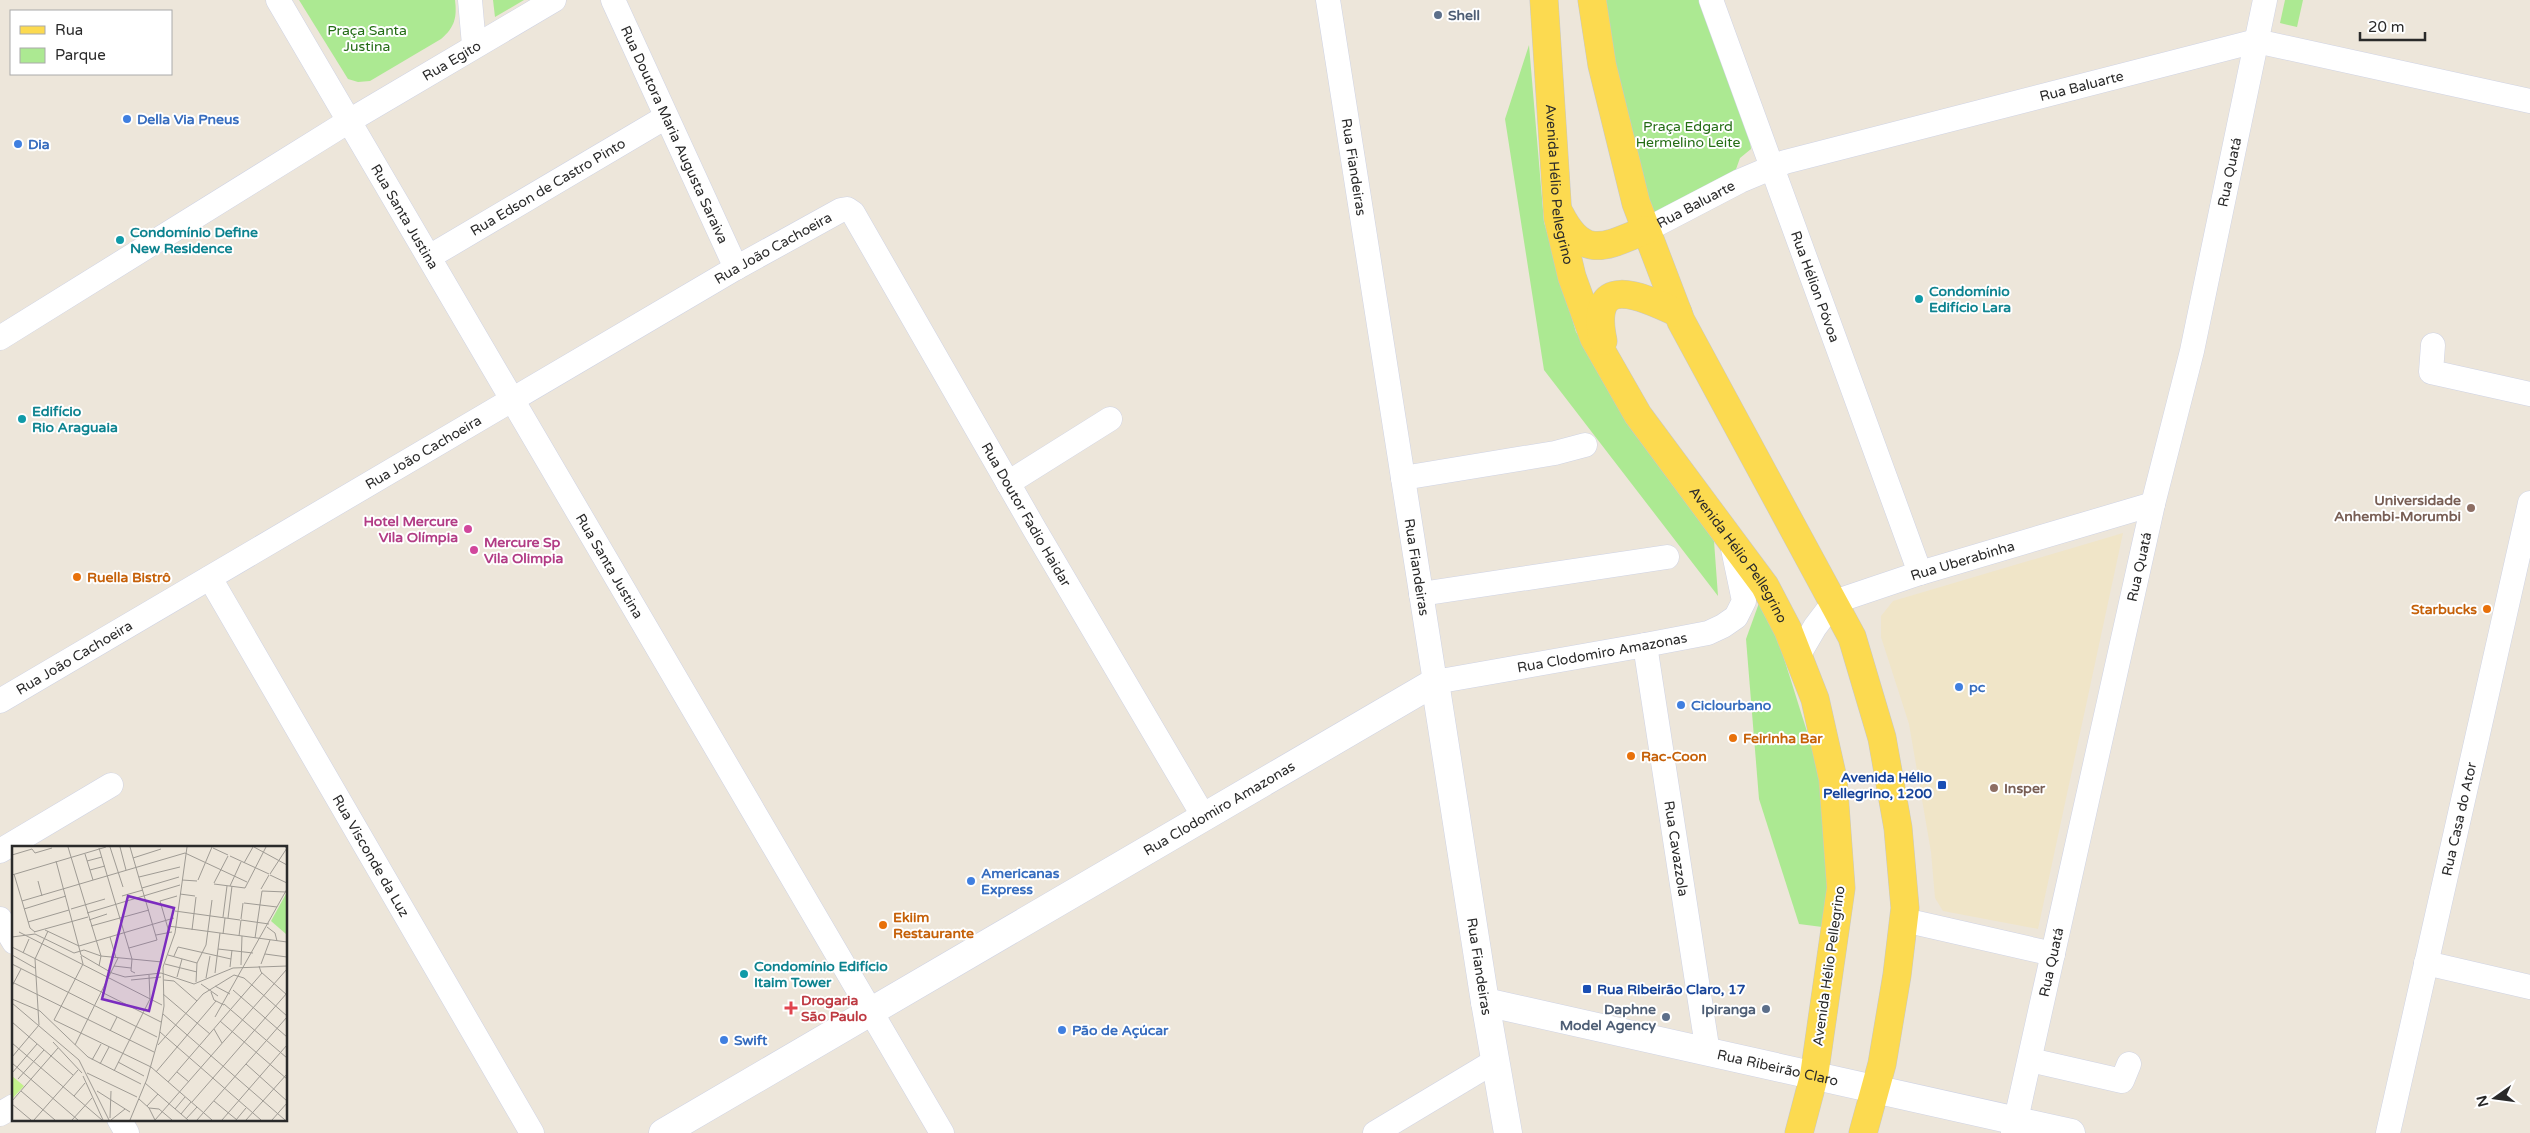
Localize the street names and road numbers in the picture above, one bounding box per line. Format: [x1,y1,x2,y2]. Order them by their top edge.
street label: Rua Doutora Maria Augusta Saraiva [617,23,732,246]
street label: Rua Egito [419,37,484,84]
street label: Rua Baluarte [2038,67,2125,105]
street label: Avenida Hélio Pellegrino [1542,103,1577,266]
street label: Rua Fiandeiras [1338,117,1370,217]
street label: Rua Edson de Castro Pinto [467,134,628,239]
street label: Rua Quatá [2214,136,2245,208]
street label: Rua Santa Justina [368,161,442,272]
street label: Rua Baluarte [1654,177,1738,232]
street label: Rua João Cachoeira [711,208,835,287]
street label: Rua Hélion Póvoa [1787,228,1844,345]
street label: Rua João Cachoeira [362,411,484,493]
street label: Rua Doutor Fadio Haidar [978,439,1075,590]
street label: Avenida Hélio Pellegrino [1686,483,1791,626]
street label: Rua Santa Justina [572,510,647,621]
street label: Rua Fiandeiras [1401,517,1433,617]
street label: Rua Quatá [2123,530,2155,603]
street label: Rua Uberabinha [1908,537,2016,584]
street label: Rua João Cachoeira [13,617,135,698]
street label: Rua Clodomiro Amazonas [1516,629,1689,676]
street label: Rua Clodomiro Amazonas [1140,757,1298,859]
street label: Rua Casa do Ator [2438,760,2480,877]
street label: Rua Visconde da Luz [329,791,413,920]
street label: Rua Cavazzola [1661,800,1692,898]
street label: Avenida Hélio Pellegrino [1809,885,1849,1047]
street label: Rua Fiandeiras [1463,916,1496,1017]
street label: Rua Quatá [2035,926,2067,999]
street label: Rua Ribeirão Claro [1715,1046,1840,1089]

